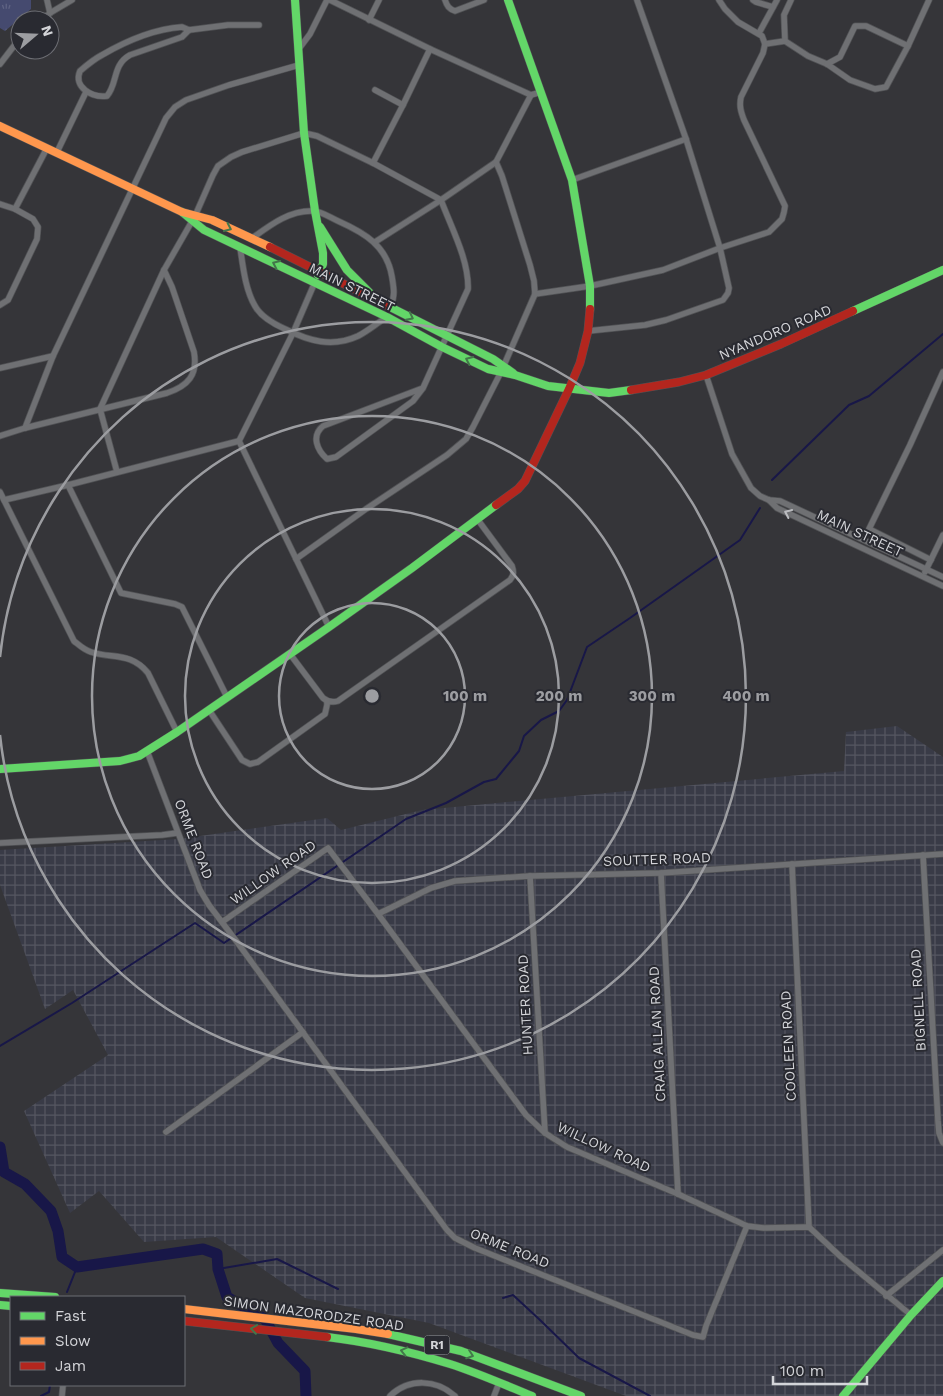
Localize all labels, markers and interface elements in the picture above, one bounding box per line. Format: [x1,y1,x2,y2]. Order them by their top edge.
north arrow [10,10,60,60]
text: N [38,23,57,38]
one-way arrow [223,222,232,232]
one-way arrow [272,259,281,270]
street label: MAIN STREET [307,259,398,315]
street label: NYANDORO ROAD [716,301,834,363]
one-way arrow [405,311,414,321]
one-way arrow [465,355,474,366]
street label: MAIN STREET [814,506,906,560]
one-way arrow [784,509,793,520]
centre of rings [363,687,381,705]
text: 100 m [443,687,487,705]
text: 200 m [536,687,582,705]
text: 300 m [629,687,675,705]
text: 400 m [722,687,770,705]
street label: ORME ROAD [171,797,217,881]
street label: WILLOW ROAD [227,836,319,908]
street label: SOUTTER ROAD [603,849,711,869]
street label: BIGNELL ROAD [907,948,929,1052]
street label: HUNTER ROAD [514,954,536,1056]
street label: CRAIG ALLAN ROAD [645,966,669,1102]
street label: COOLEEN ROAD [777,990,799,1102]
street label: WILLOW ROAD [555,1118,653,1176]
street label: ORME ROAD [468,1225,552,1271]
street label: SIMON MAZORODZE ROAD [223,1292,405,1334]
legend [10,1296,185,1386]
text: Fast [55,1307,87,1325]
one-way arrow [250,1324,259,1334]
text: Slow [55,1332,91,1350]
road number: R1 [424,1336,450,1354]
one-way arrow [399,1346,408,1357]
one-way arrow [466,1349,474,1359]
scale bar [773,1354,867,1386]
text: Jam [55,1357,86,1375]
text: 100 m [780,1362,824,1380]

